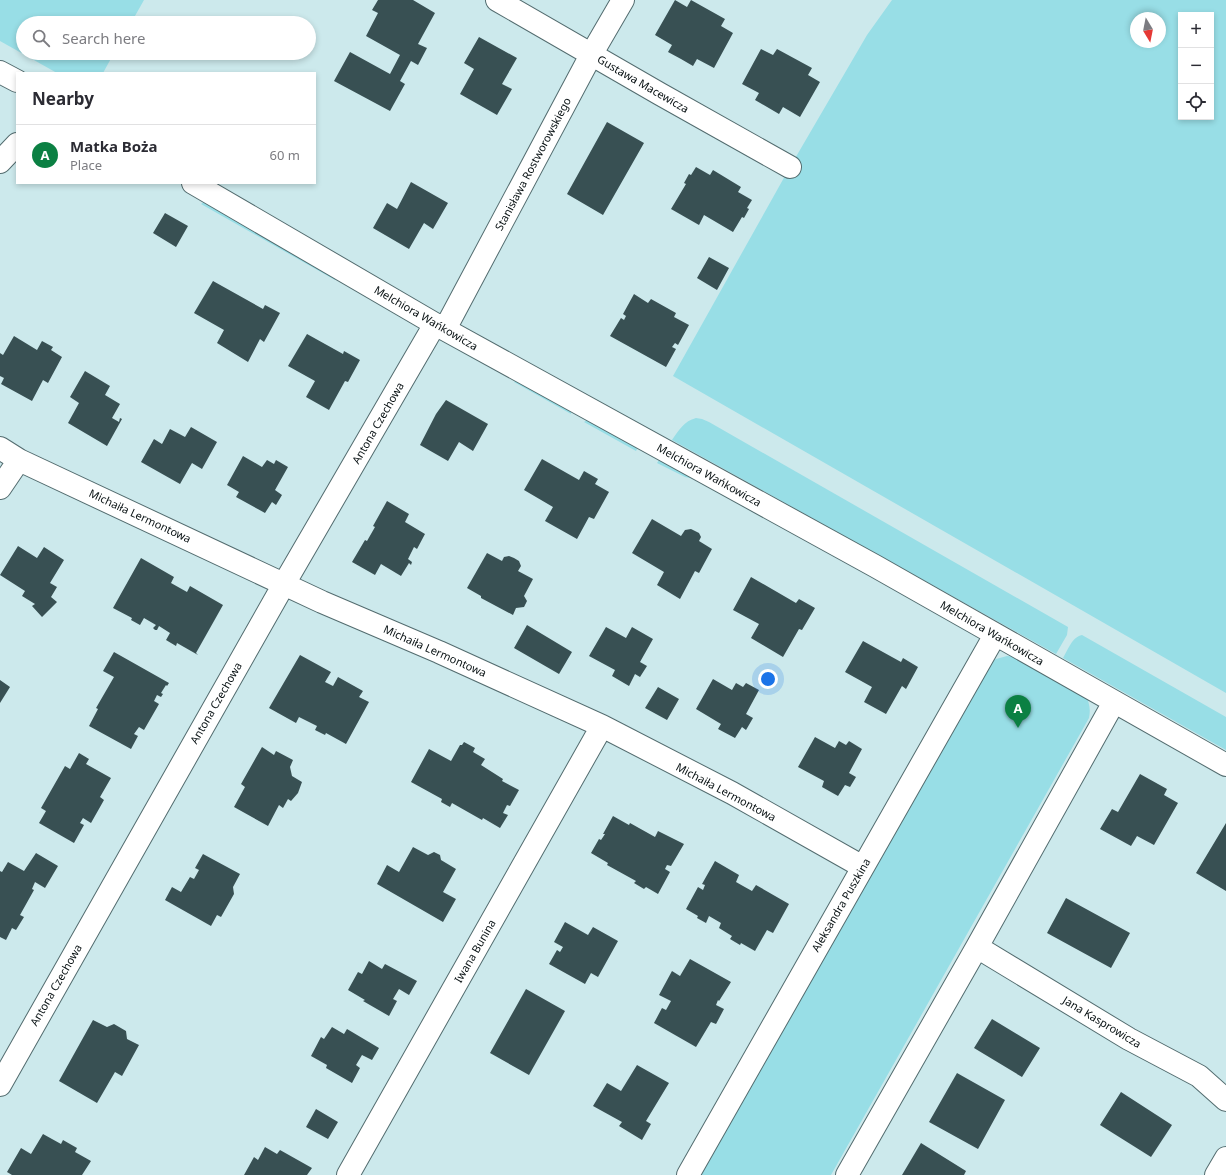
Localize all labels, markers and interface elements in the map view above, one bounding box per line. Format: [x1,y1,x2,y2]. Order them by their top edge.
north arrow [1130,12,1166,48]
map controls [1178,12,1214,120]
button: + [1178,12,1214,48]
search box [16,16,316,60]
icon: search [30,27,52,49]
text: Search here [62,28,145,48]
button: − [1178,48,1214,84]
street label: Gustawa Macewicza [595,51,692,116]
button: locate [1178,84,1214,120]
text: Nearby [32,87,94,110]
street label: Stanisława Rostworowskiego [491,94,574,233]
text: Matka Boża [70,136,157,156]
text: A [41,146,50,164]
text: 60 m [270,146,300,164]
text: Place [70,156,102,174]
street label: Melchiora Wańkowicza [372,282,481,353]
street label: Antona Czechowa [348,379,407,466]
street label: Melchiora Wańkowicza [654,440,764,510]
street label: Michaiła Lermontowa [87,485,194,546]
street label: Melchiora Wańkowicza [938,597,1047,668]
street label: Michaiła Lermontowa [381,621,489,680]
street label: Antona Czechowa [186,659,245,746]
your location [758,669,778,689]
pin: A [1005,695,1031,728]
street label: Michaiła Lermontowa [674,759,779,824]
street label: Aleksandra Puszkina [808,855,874,954]
street label: Iwana Bunina [450,916,499,985]
street label: Antona Czechowa [26,941,85,1028]
street label: Jana Kasprowicza [1059,992,1144,1051]

